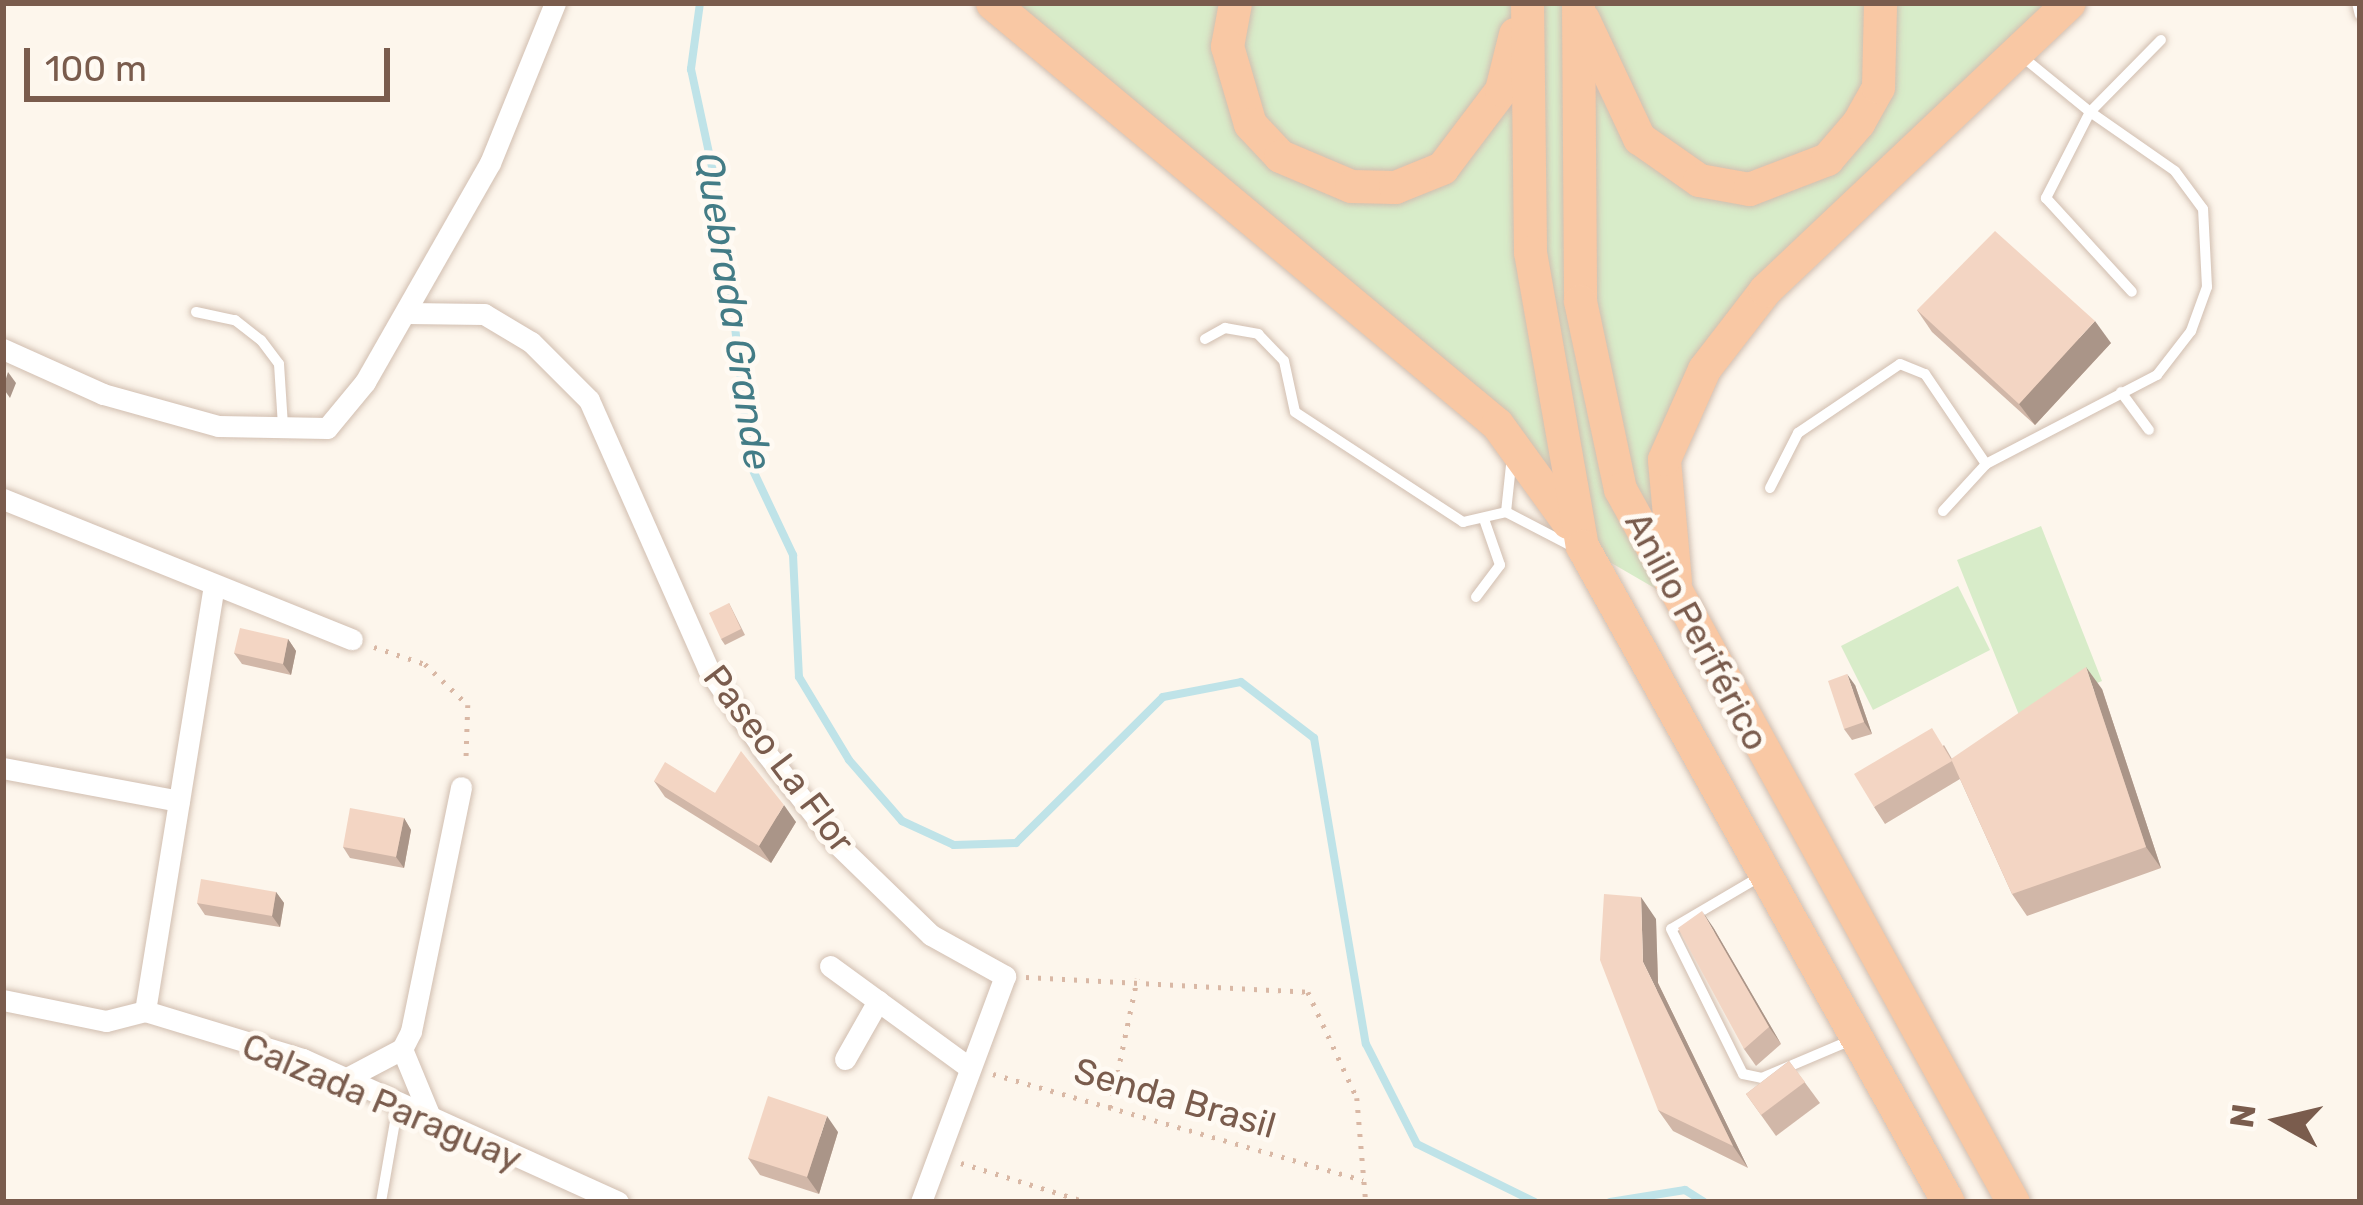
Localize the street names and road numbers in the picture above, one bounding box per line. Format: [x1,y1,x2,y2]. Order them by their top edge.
street label: Anillo Periférico [1616,504,1778,758]
street label: Paseo La Flor [694,657,864,861]
street label: Calzada Paraguay [236,1024,528,1180]
street label: Senda Brasil [1069,1049,1281,1147]

